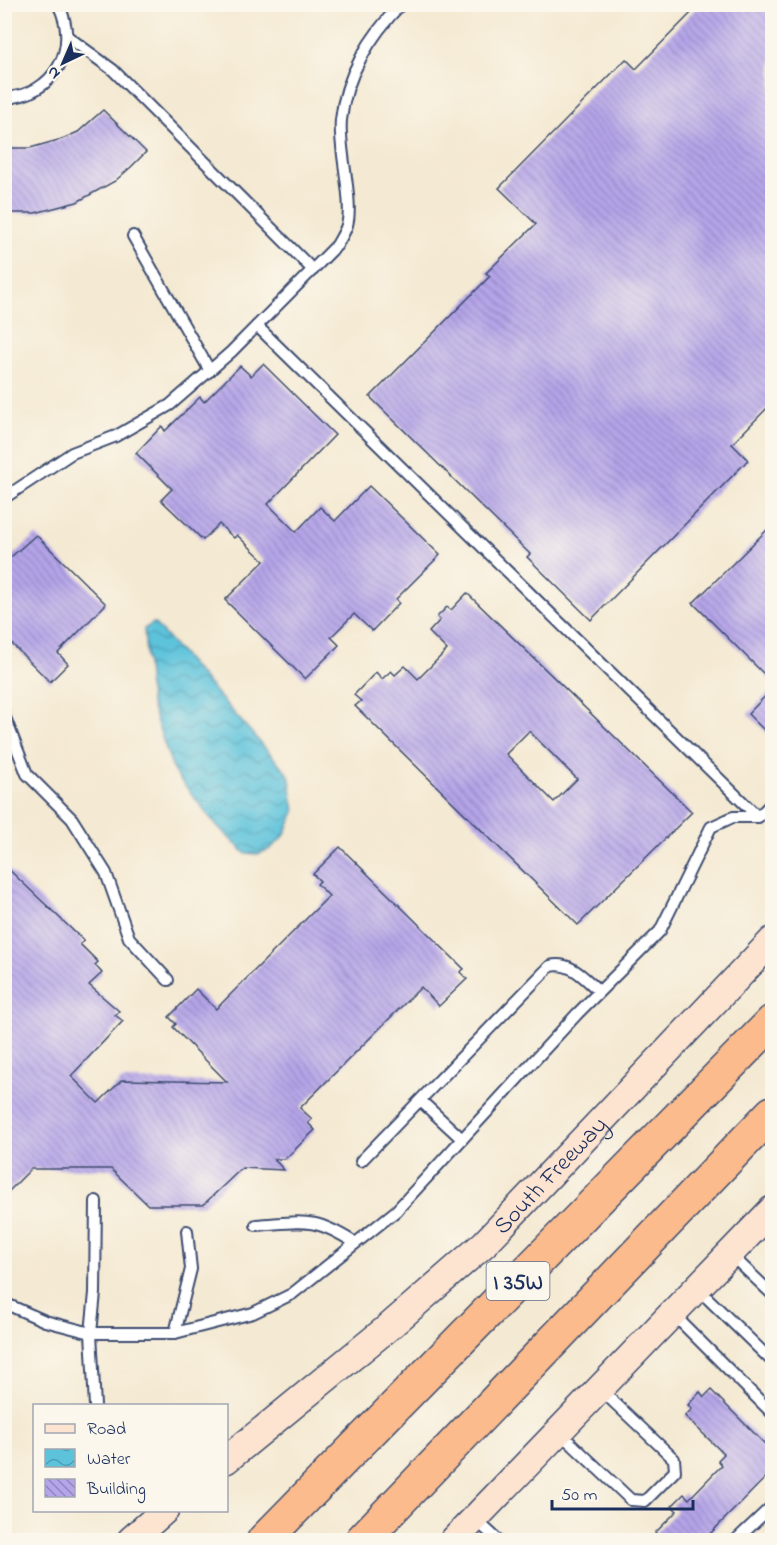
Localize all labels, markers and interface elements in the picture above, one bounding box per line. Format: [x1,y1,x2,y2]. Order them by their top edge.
north arrow [33,33,93,93]
text: N [42,60,66,85]
street label: South Freeway [487,1109,617,1244]
road number: I 35W [486,1262,550,1300]
legend [33,1404,228,1512]
text: Road [87,1417,126,1443]
text: Water [87,1447,131,1473]
scale bar [552,1473,693,1511]
text: Building [86,1477,146,1504]
text: 50 m [561,1483,598,1509]

